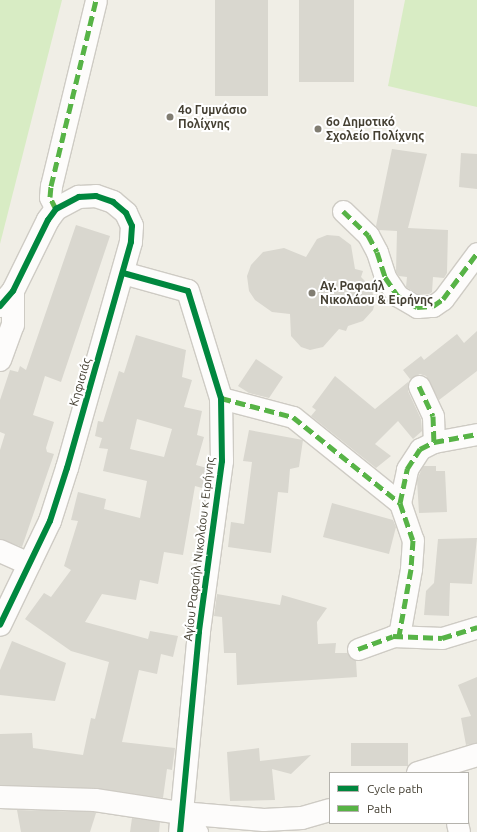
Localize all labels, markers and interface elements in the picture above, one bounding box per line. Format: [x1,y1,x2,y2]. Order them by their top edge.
place label: 4ο Γυμνάσιο Πολίχνης [178,103,247,131]
marker: 4ο Γυμνάσιο Πολίχνης [165,112,175,122]
place label: 6ο Δημοτικό Σχολείο Πολίχνης [326,115,424,143]
marker: 6ο Δημοτικό Σχολείο Πολίχνης [313,124,323,134]
place label: Αγ. Ραφαήλ Νικολάου & Ειρήνης [320,279,433,307]
marker: Αγ. Ραφαήλ Νικολάου & Ειρήνης [307,288,317,298]
street label: Κηφισιάς [66,356,94,408]
street label: Αγίου Ραφαήλ Νικολάου κ Ειρήνης [181,456,217,642]
legend [329,772,469,824]
text: Cycle path [367,782,423,795]
text: Path [367,802,392,815]

